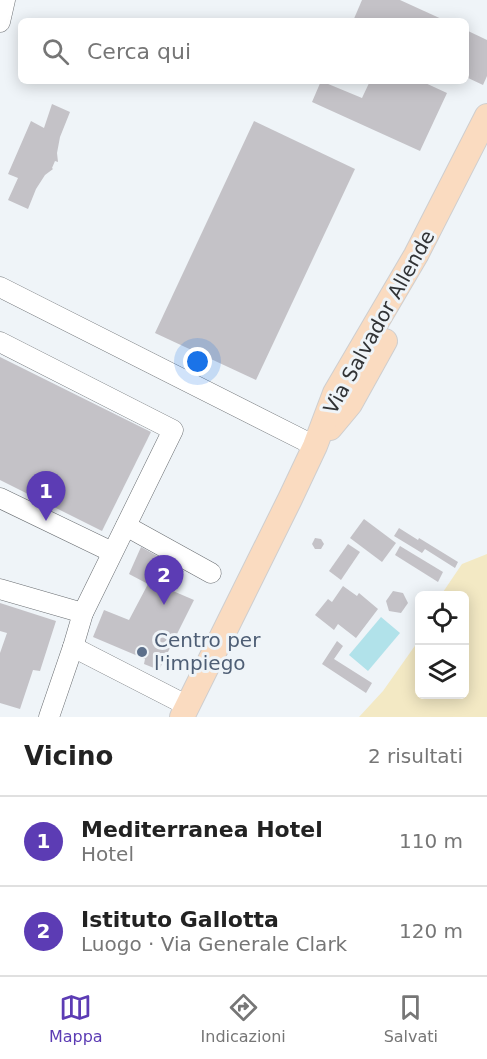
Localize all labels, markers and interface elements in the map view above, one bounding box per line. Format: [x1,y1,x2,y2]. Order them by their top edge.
search box [18,18,469,84]
icon: search [39,35,72,68]
text: Cerca qui [87,39,191,64]
street label: Via Salvador Allende [318,226,440,418]
your location [183,347,212,376]
pin: 1 [26,472,66,521]
pin: 2 [144,556,184,605]
map controls [415,591,469,699]
button: locate [415,591,469,645]
place label: Centro per l'impiego [154,628,261,675]
marker: Centro per l'impiego [135,645,149,659]
button: layers [415,645,469,699]
text: Vicino [24,741,113,771]
text: 2 risultati [368,744,463,768]
text: Mediterranea Hotel [81,817,323,842]
text: 1 [37,829,50,853]
text: 110 m [399,829,463,853]
text: Hotel [81,842,134,866]
text: Istituto Gallotta [81,907,279,932]
text: 2 [37,919,50,943]
text: 120 m [399,919,463,943]
text: Luogo · Via Generale Clark [81,932,347,956]
tab: Mappa [49,991,103,1046]
tab: Indicazioni [201,991,286,1046]
tab: Salvati [384,991,438,1046]

